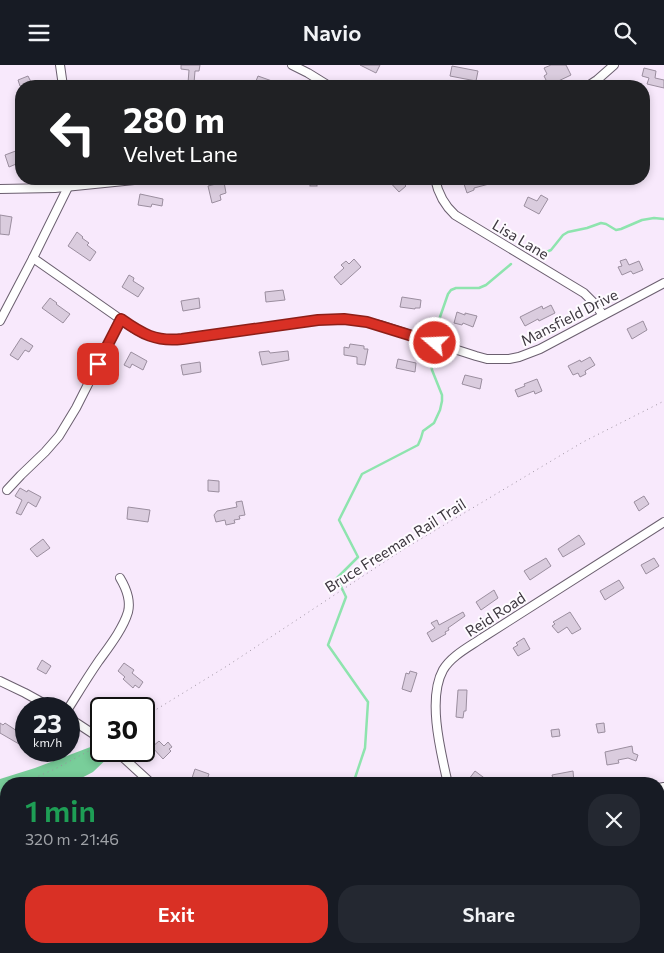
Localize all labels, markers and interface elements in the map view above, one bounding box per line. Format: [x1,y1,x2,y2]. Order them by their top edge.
icon: menu [25,19,53,47]
text: Navio [303,19,361,46]
icon: search [611,19,639,47]
text: 280 m [123,97,225,140]
icon: left [40,100,105,165]
text: Velvet Lane [123,140,238,167]
street label: Lisa Lane [489,215,553,263]
street label: Mansfield Drive [517,285,621,349]
position arrow [408,316,460,368]
pin [77,343,119,385]
icon: arrive [84,350,112,378]
street label: Bruce Freeman Rail Trail [321,494,469,596]
street label: Reid Road [462,588,528,640]
speed limit sign: 30 [90,697,155,762]
text: 23 [33,708,62,738]
text: km/h [33,735,62,749]
text: 1 min [25,791,96,828]
button: close [588,794,640,846]
text: 320 m · 21:46 [25,829,119,848]
button: Exit [25,885,328,943]
button: Share [338,885,640,943]

